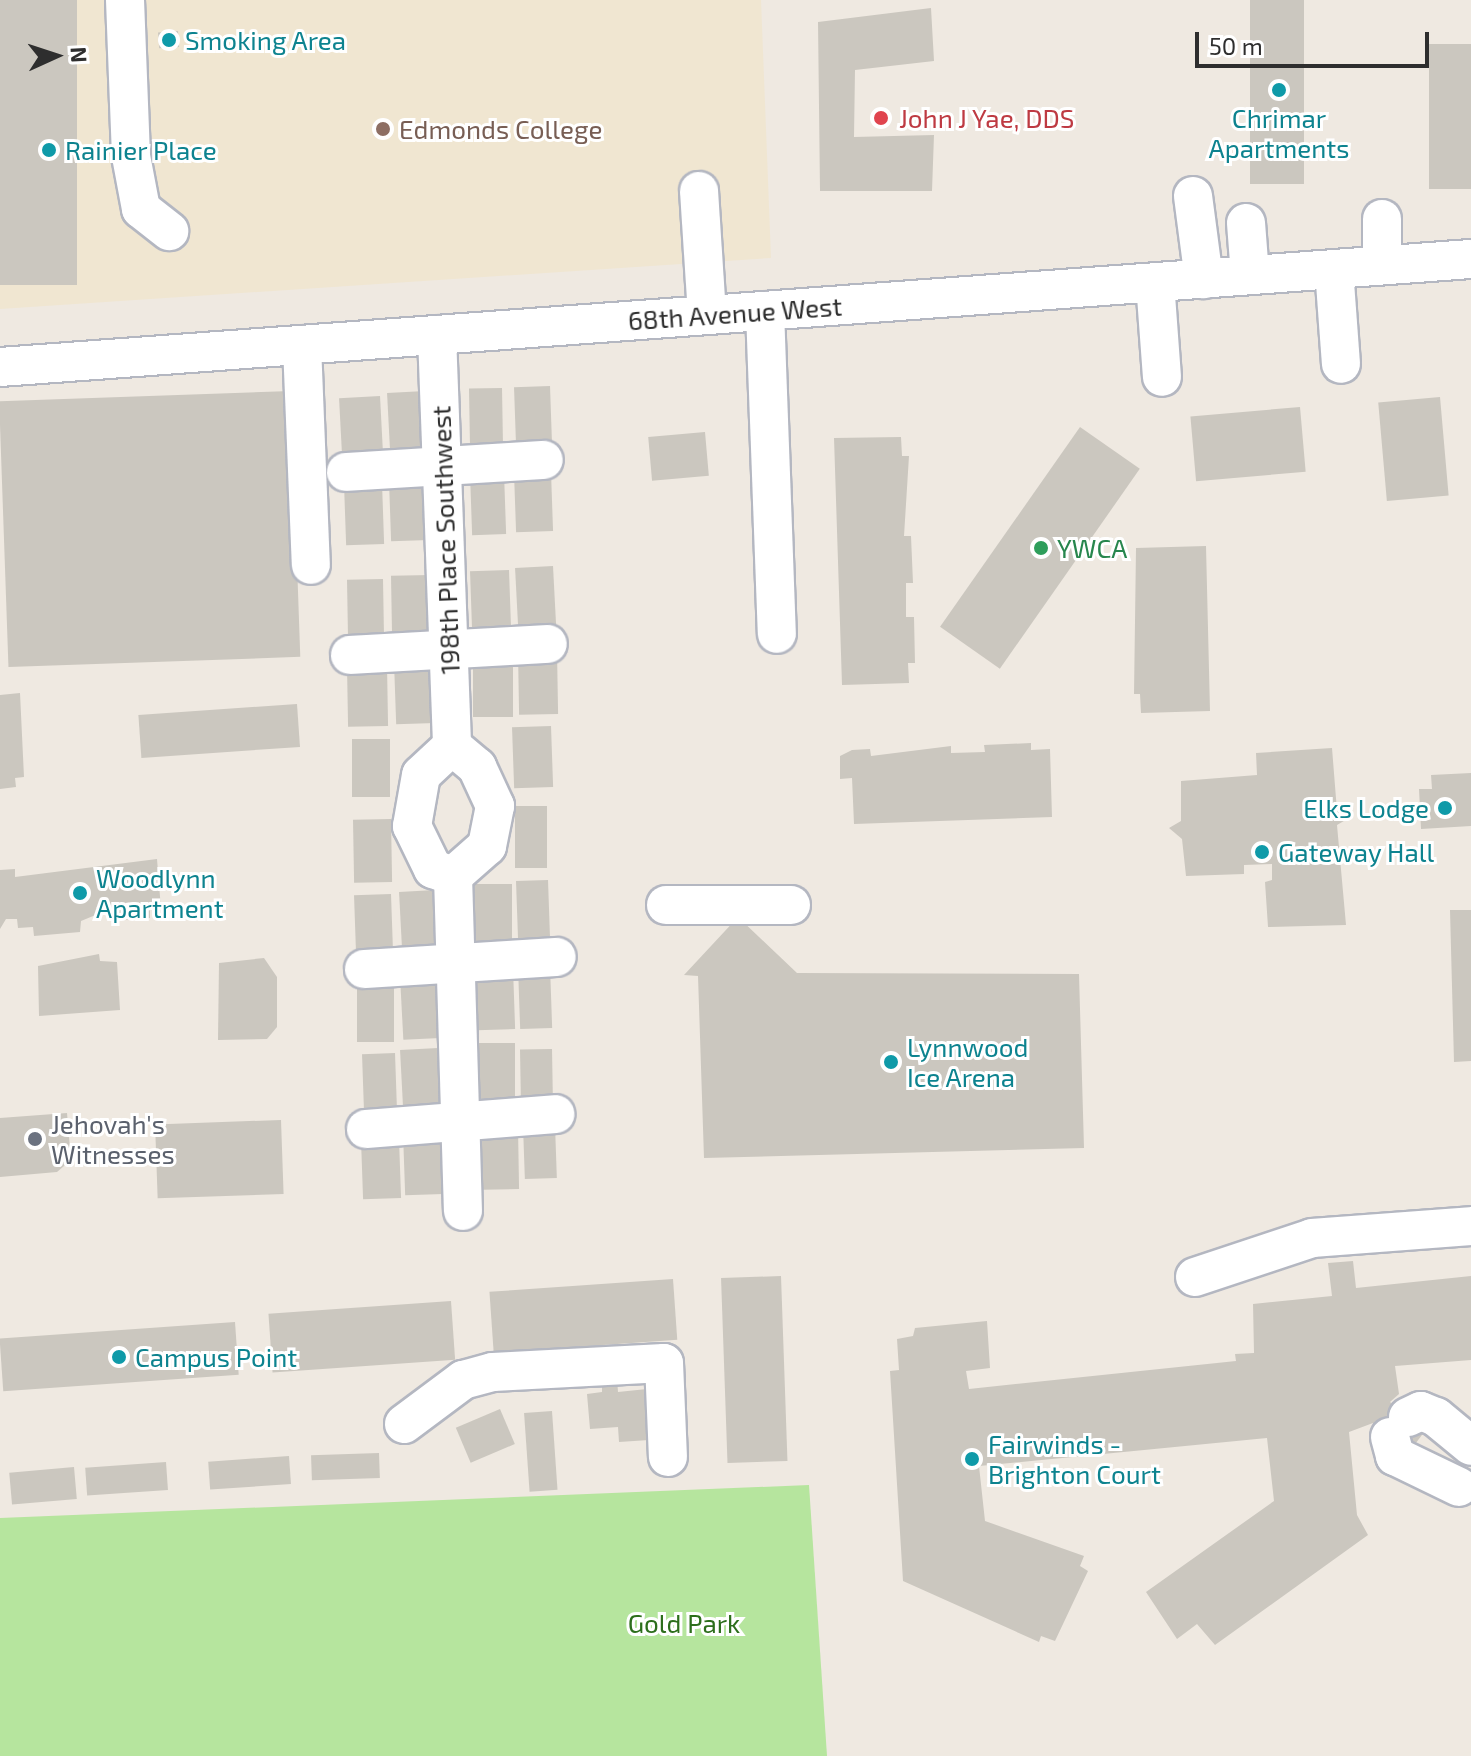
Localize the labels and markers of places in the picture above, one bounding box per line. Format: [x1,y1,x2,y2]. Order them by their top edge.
place label: Smoking Area [185,24,347,56]
marker: Smoking Area [160,31,178,49]
marker: Chrimar Apartments [1270,81,1288,99]
place label: John J Yae, DDS [899,102,1076,134]
place label: Chrimar Apartments [1209,102,1349,164]
marker: John J Yae, DDS [870,107,892,129]
place label: Edmonds College [399,113,602,145]
marker: Edmonds College [374,120,392,138]
place label: Rainier Place [65,134,217,166]
marker: Rainier Place [40,141,58,159]
place label: YWCA [1057,532,1127,564]
marker: YWCA [1032,539,1050,557]
place label: Elks Lodge [1303,792,1429,824]
marker: Elks Lodge [1436,799,1454,817]
place label: Gateway Hall [1278,836,1435,868]
marker: Gateway Hall [1253,843,1271,861]
place label: Woodlynn Apartment [96,862,224,924]
marker: Woodlynn Apartment [71,884,89,902]
place label: Lynnwood Ice Arena [907,1031,1028,1092]
marker: Lynnwood Ice Arena [882,1053,900,1071]
place label: Jehovah's Witnesses [51,1108,175,1170]
marker: Jehovah's Witnesses [26,1130,44,1148]
place label: Campus Point [135,1341,297,1373]
marker: Campus Point [110,1348,128,1366]
place label: Fairwinds - Brighton Court [988,1428,1161,1490]
marker: Fairwinds - Brighton Court [963,1450,981,1468]

